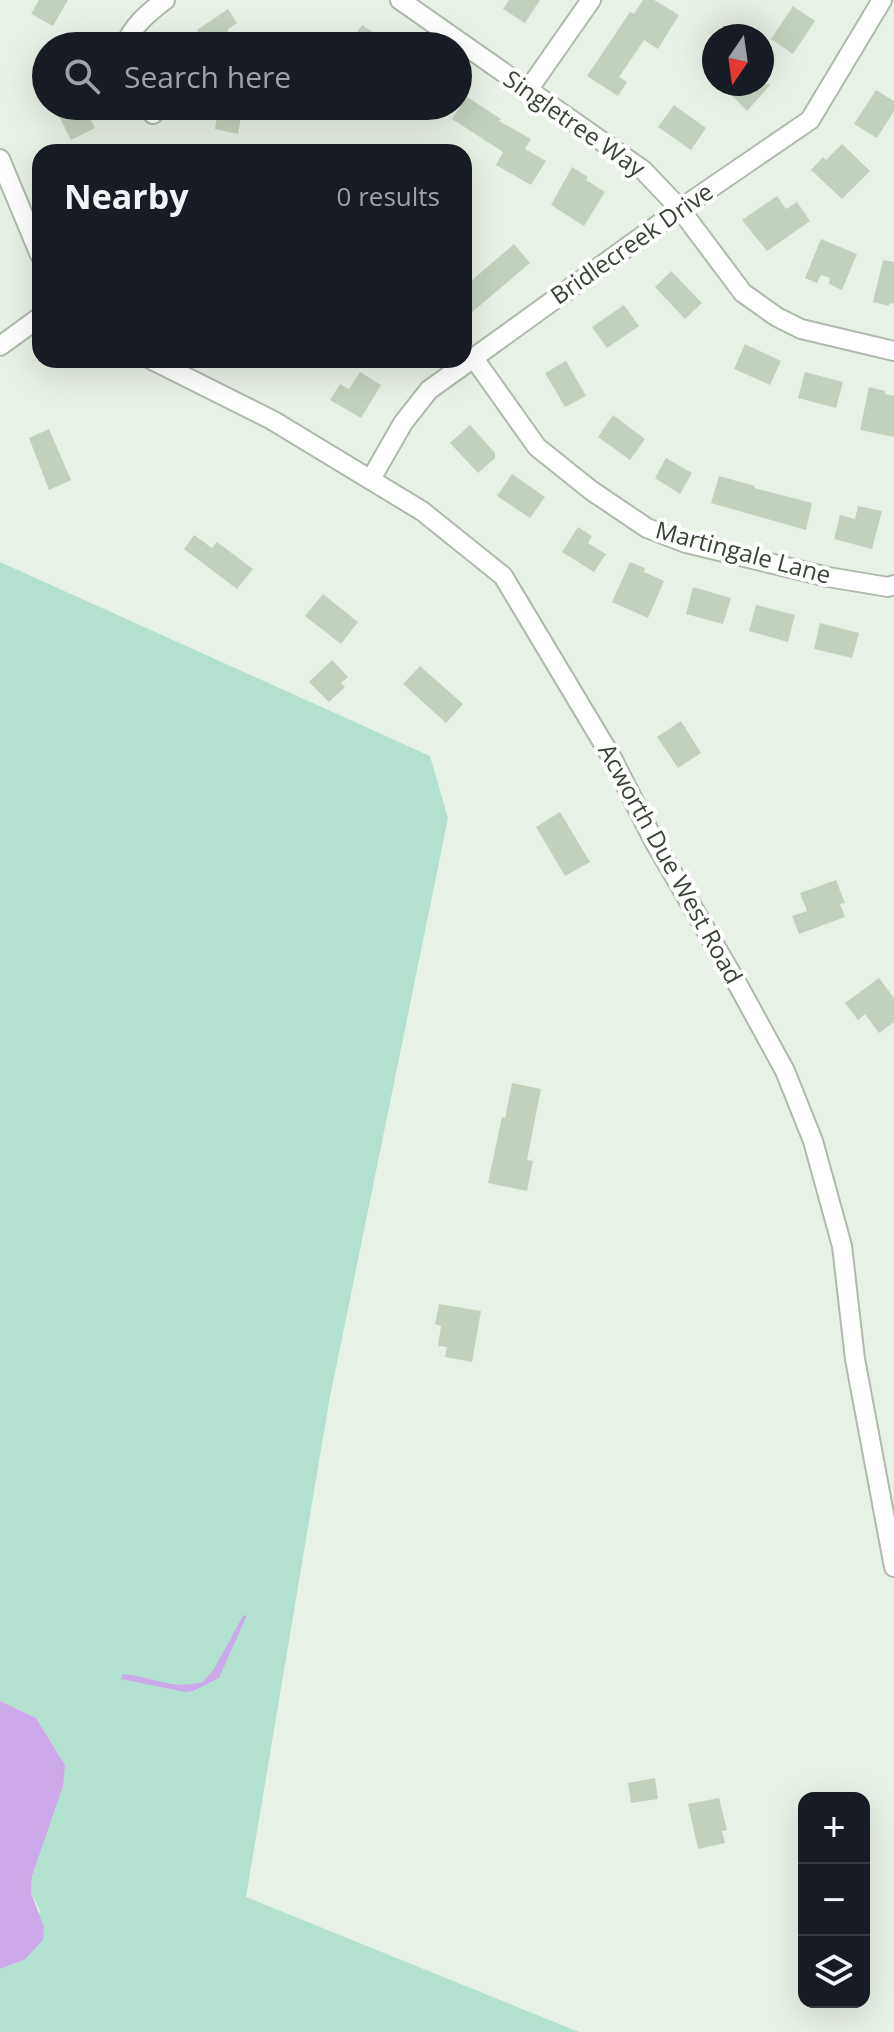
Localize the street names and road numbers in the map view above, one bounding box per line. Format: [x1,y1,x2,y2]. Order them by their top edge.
street label: Singletree Way [498,62,653,184]
street label: Bridlecreek Drive [543,174,719,311]
street label: Martingale Lane [652,512,835,591]
street label: Acworth Due West Road [591,737,751,989]

